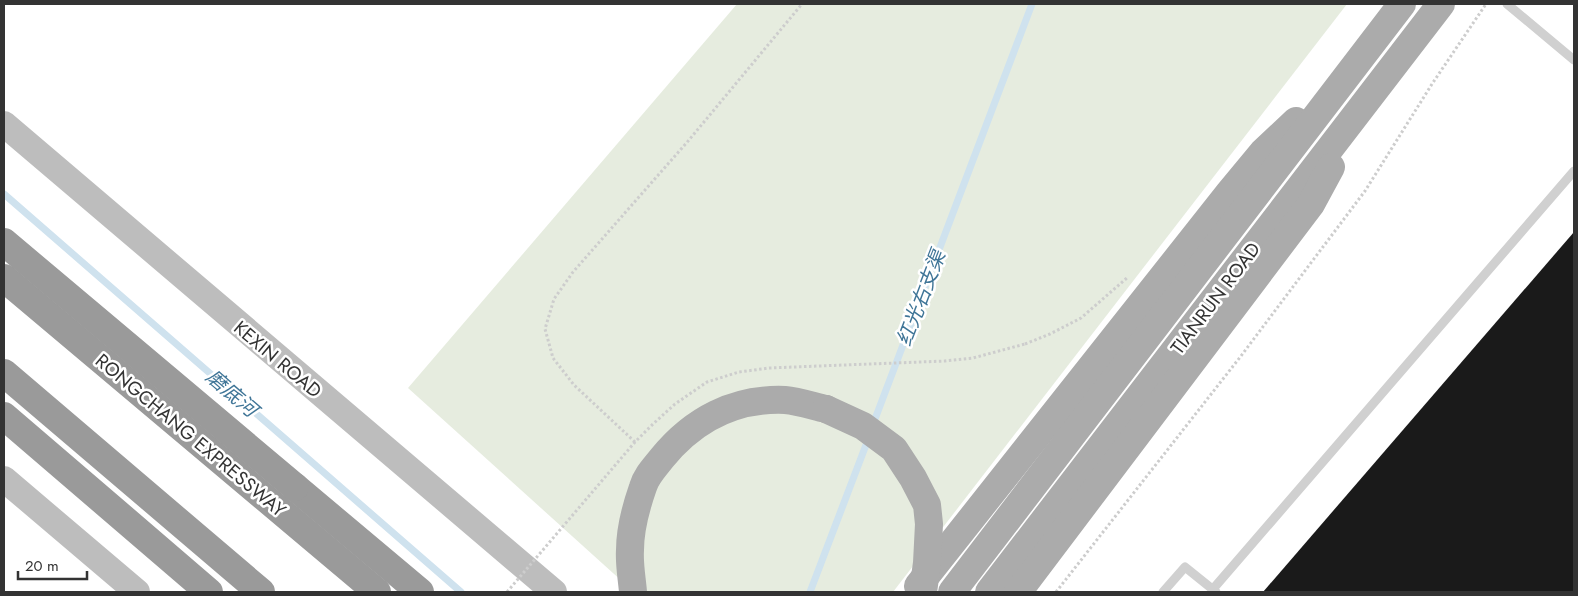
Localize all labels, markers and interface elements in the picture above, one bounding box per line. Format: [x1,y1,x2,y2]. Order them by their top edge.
street label: TIANRUN ROAD [1164,237,1267,360]
water label: 红光右支渠 [890,244,954,350]
street label: KEXIN ROAD [228,315,328,404]
street label: RONGCHANG EXPRESSWAY [90,347,292,524]
water label: 磨底河 [200,363,267,427]
scale bar [18,548,86,580]
text: 20 m [25,555,59,577]

